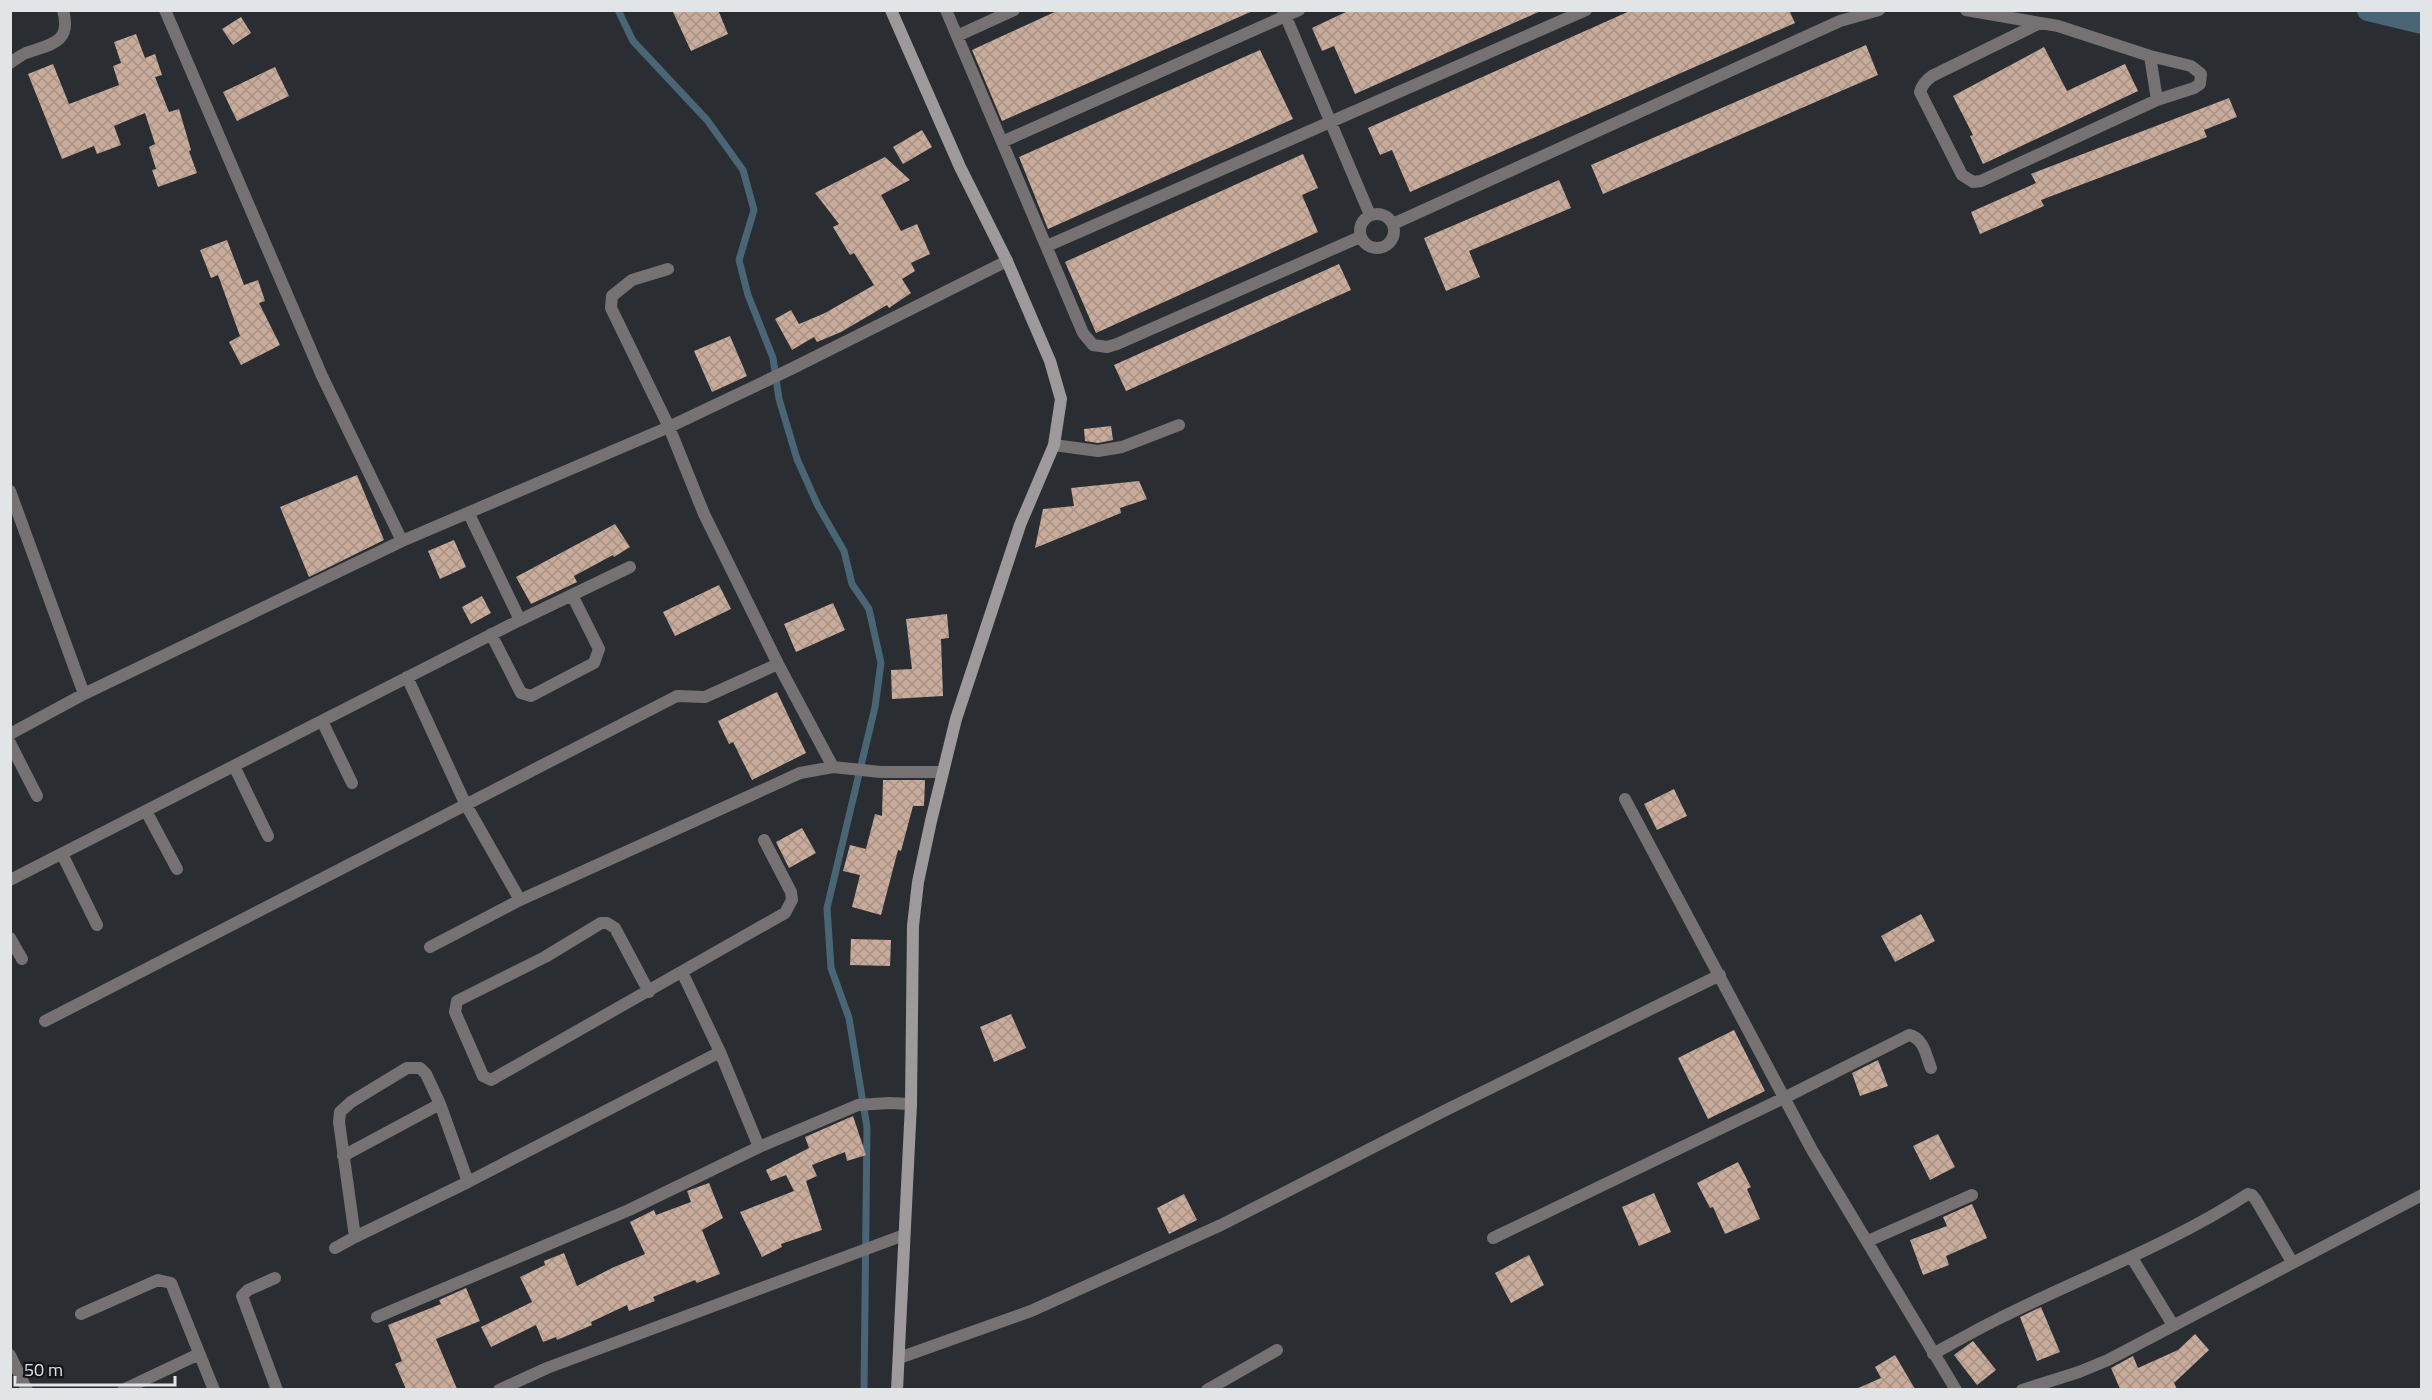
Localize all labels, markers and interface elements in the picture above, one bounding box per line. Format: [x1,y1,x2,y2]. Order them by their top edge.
scale bar [15,1349,176,1387]
text: 50 m [24,1356,63,1383]

